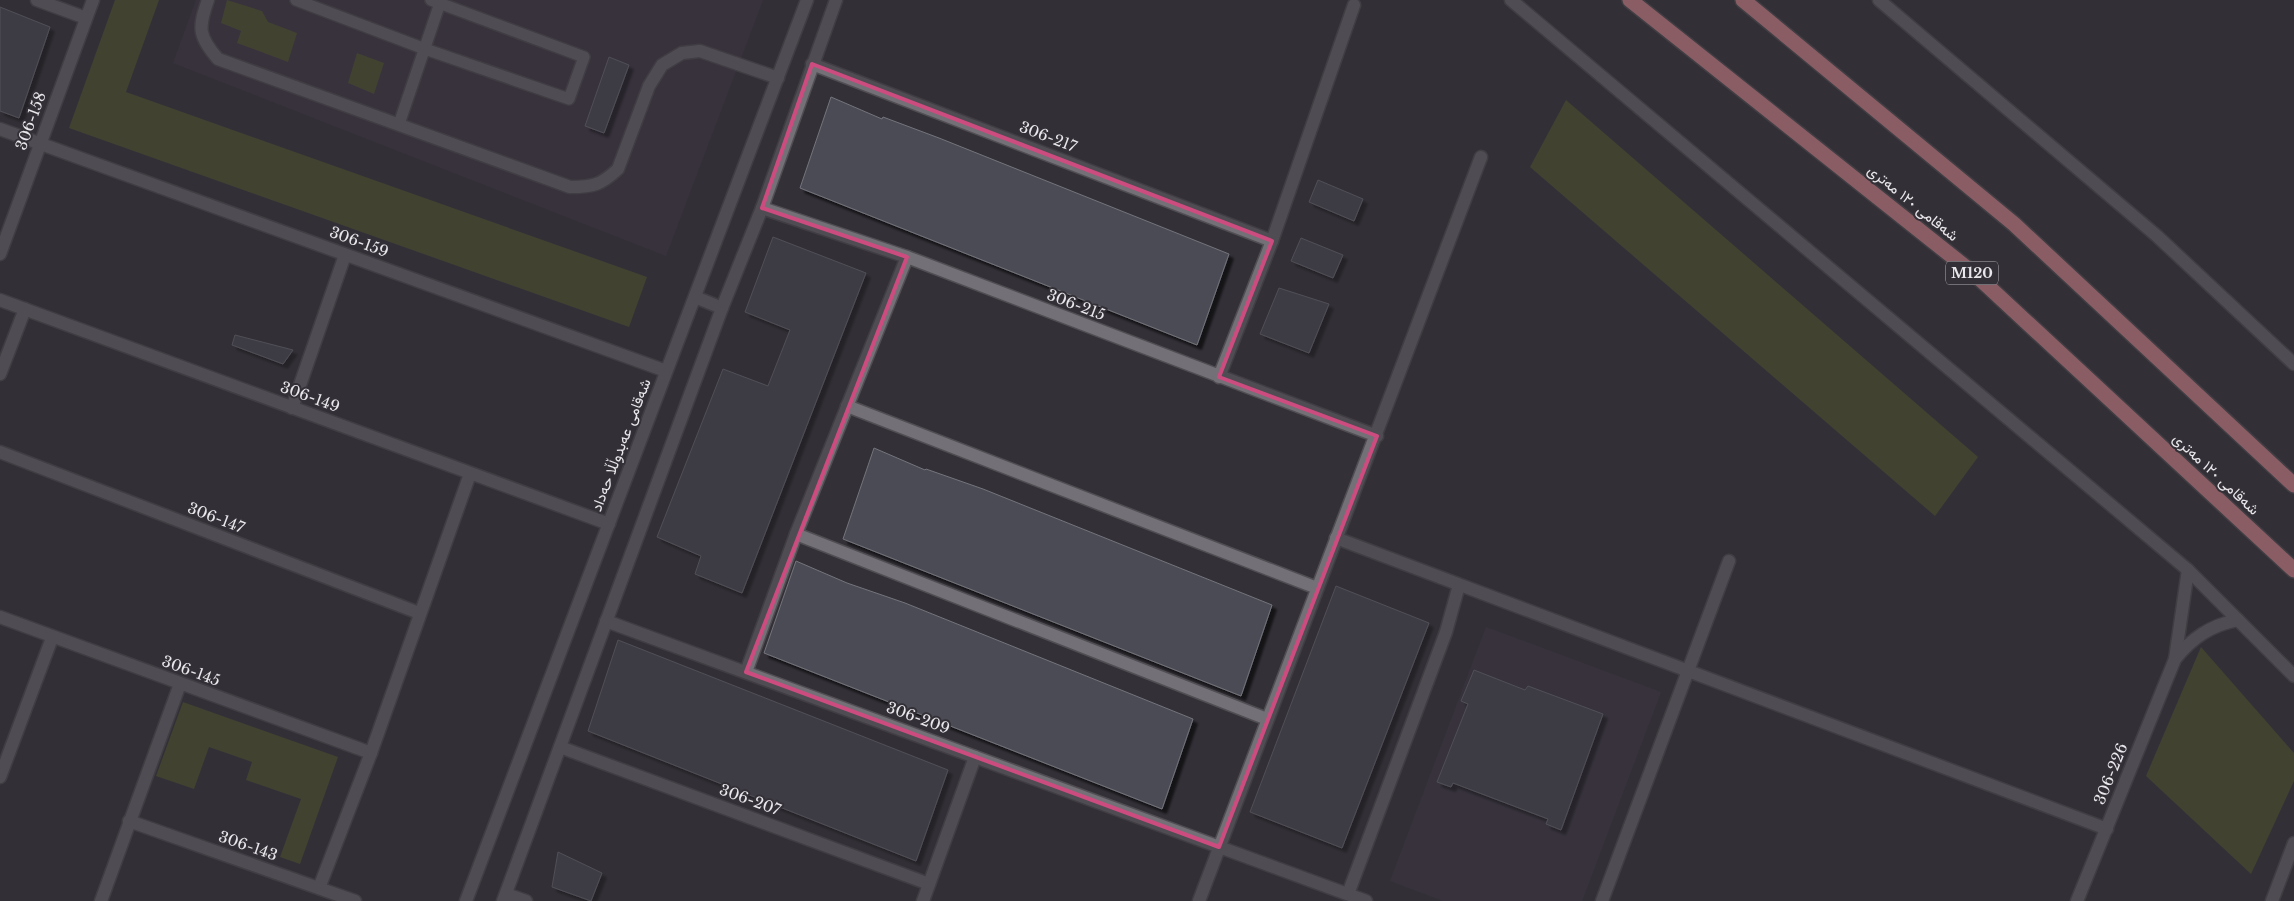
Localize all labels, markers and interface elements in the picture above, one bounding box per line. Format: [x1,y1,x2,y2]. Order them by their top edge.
street label: 306-158 [11,89,50,153]
street label: 306-217 [1017,117,1080,156]
street label: شەقامی ١٢٠ مەتری [1863,160,1963,246]
street label: 306-159 [327,222,391,261]
road number: M120 [1946,262,1998,284]
street label: 306-215 [1044,285,1108,324]
street label: شەقامی عەبدوڵڵا حەداد [586,376,656,514]
street label: 306-149 [278,377,342,416]
street label: شەقامی ١٢٠ مەتری [2168,429,2264,519]
street label: 306-147 [185,498,248,537]
street label: 306-145 [159,651,223,690]
street label: 306-209 [884,697,952,738]
street label: 306-226 [2090,740,2131,807]
street label: 306-207 [717,780,784,820]
street label: 306-143 [216,827,280,864]

